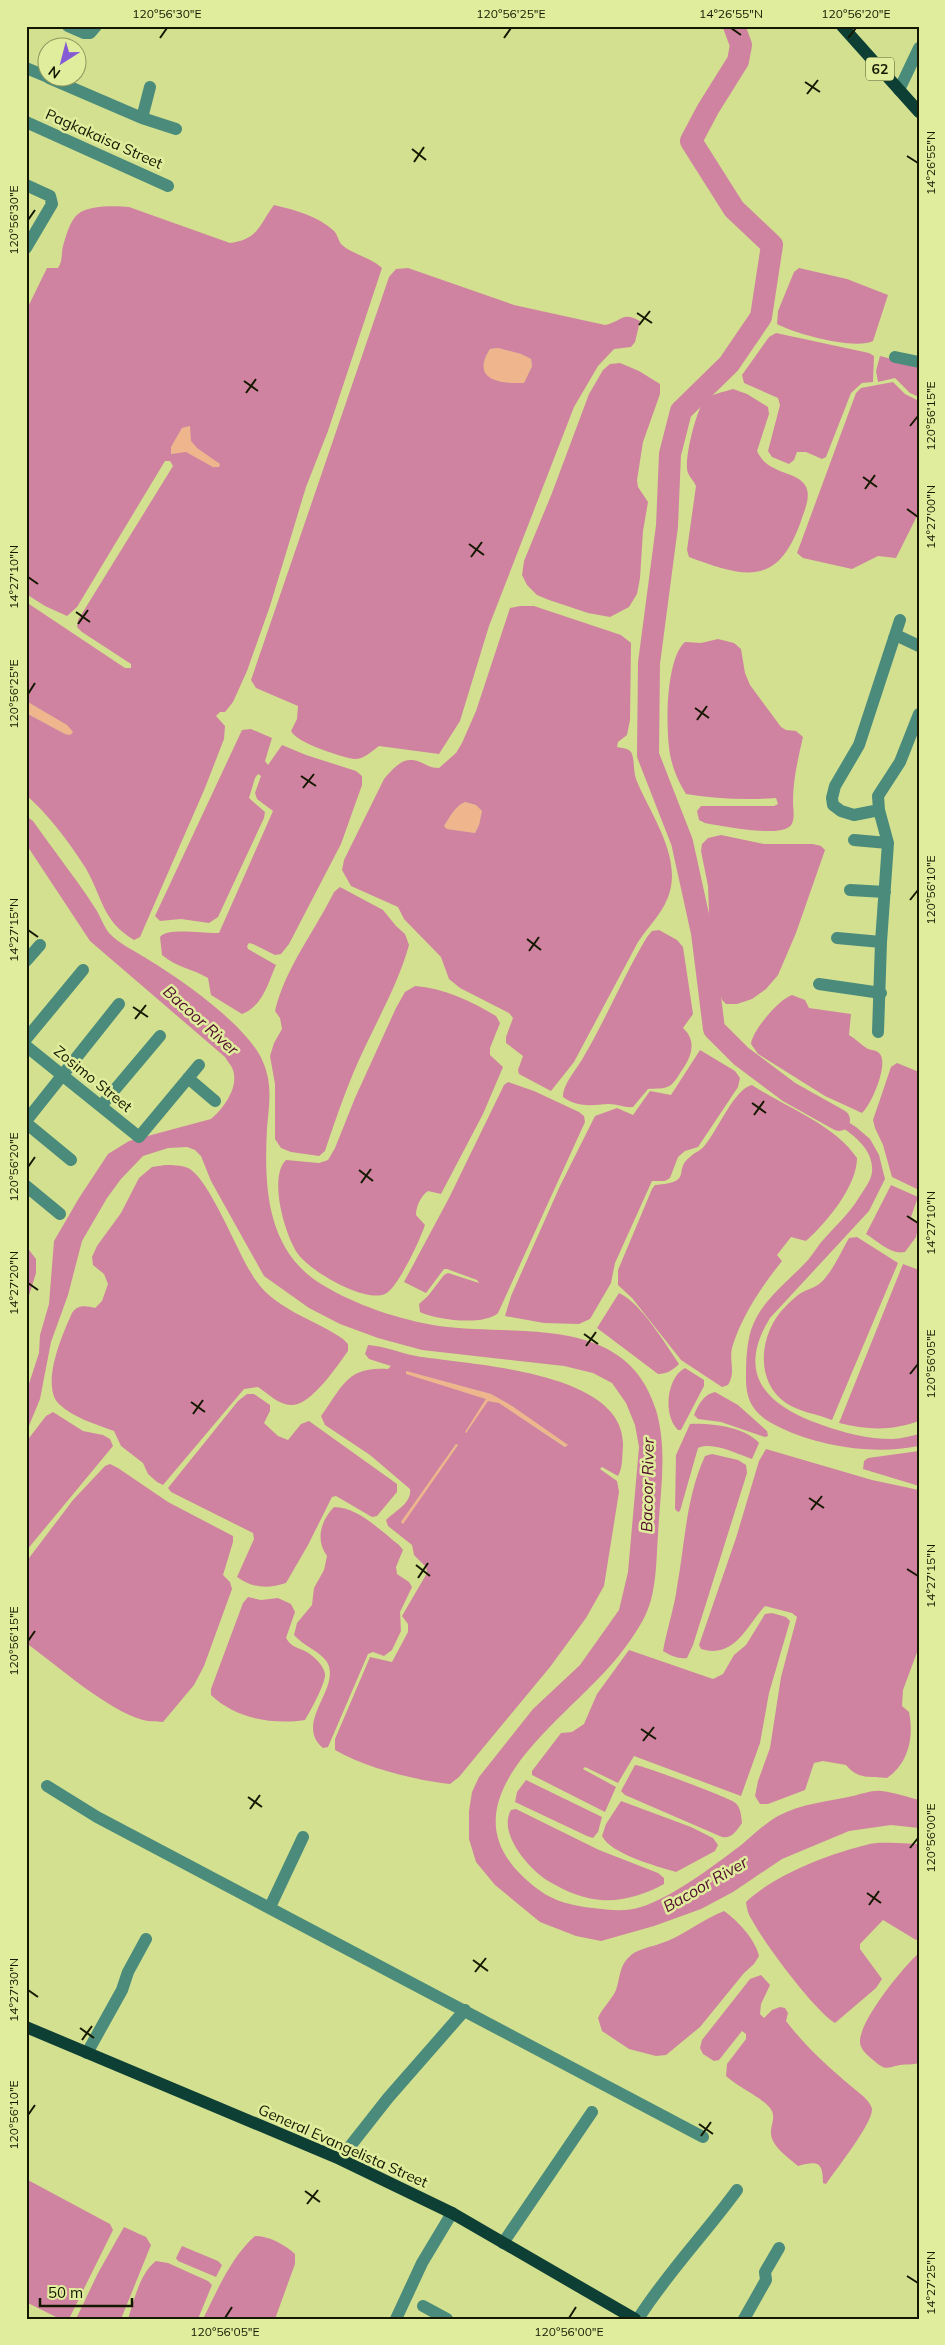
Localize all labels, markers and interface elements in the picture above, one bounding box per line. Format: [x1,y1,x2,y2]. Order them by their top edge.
text: 120°56'30"E [132,6,202,21]
text: 120°56'25"E [476,6,546,21]
text: 14°26'55"N [699,6,763,21]
text: 120°56'20"E [821,6,891,21]
north arrow [38,38,88,88]
road number: 62 [866,58,894,80]
text: N [45,62,64,83]
street label: Pagkakaisa Street [43,104,166,173]
text: 14°26'55"N [923,131,938,195]
text: 120°56'30"E [6,185,21,255]
text: 120°56'15"E [923,381,938,451]
text: 14°27'00"N [923,485,938,549]
text: 14°27'10"N [6,545,21,609]
text: 120°56'25"E [6,659,21,729]
text: 120°56'10"E [923,855,938,925]
text: 14°27'15"N [6,898,21,962]
water label: Bacoor River [159,981,244,1060]
street label: Zosimo Street [50,1041,136,1116]
text: 120°56'20"E [6,1132,21,1202]
text: 14°27'10"N [923,1191,938,1255]
text: 14°27'20"N [6,1251,21,1315]
text: 120°56'05"E [923,1329,938,1399]
water label: Bacoor River [636,1437,658,1532]
text: 14°27'15"N [923,1544,938,1608]
text: 120°56'15"E [6,1606,21,1676]
text: 120°56'00"E [923,1803,938,1873]
water label: Bacoor River [659,1851,752,1916]
text: 14°27'30"N [6,1958,21,2022]
text: 120°56'10"E [6,2080,21,2150]
street label: General Evangelista Street [255,2100,431,2192]
text: 14°27'25"N [923,2251,938,2315]
scale bar [40,2275,132,2307]
text: 50 m [48,2283,83,2302]
text: 120°56'05"E [190,2324,260,2339]
text: 120°56'00"E [534,2324,604,2339]

